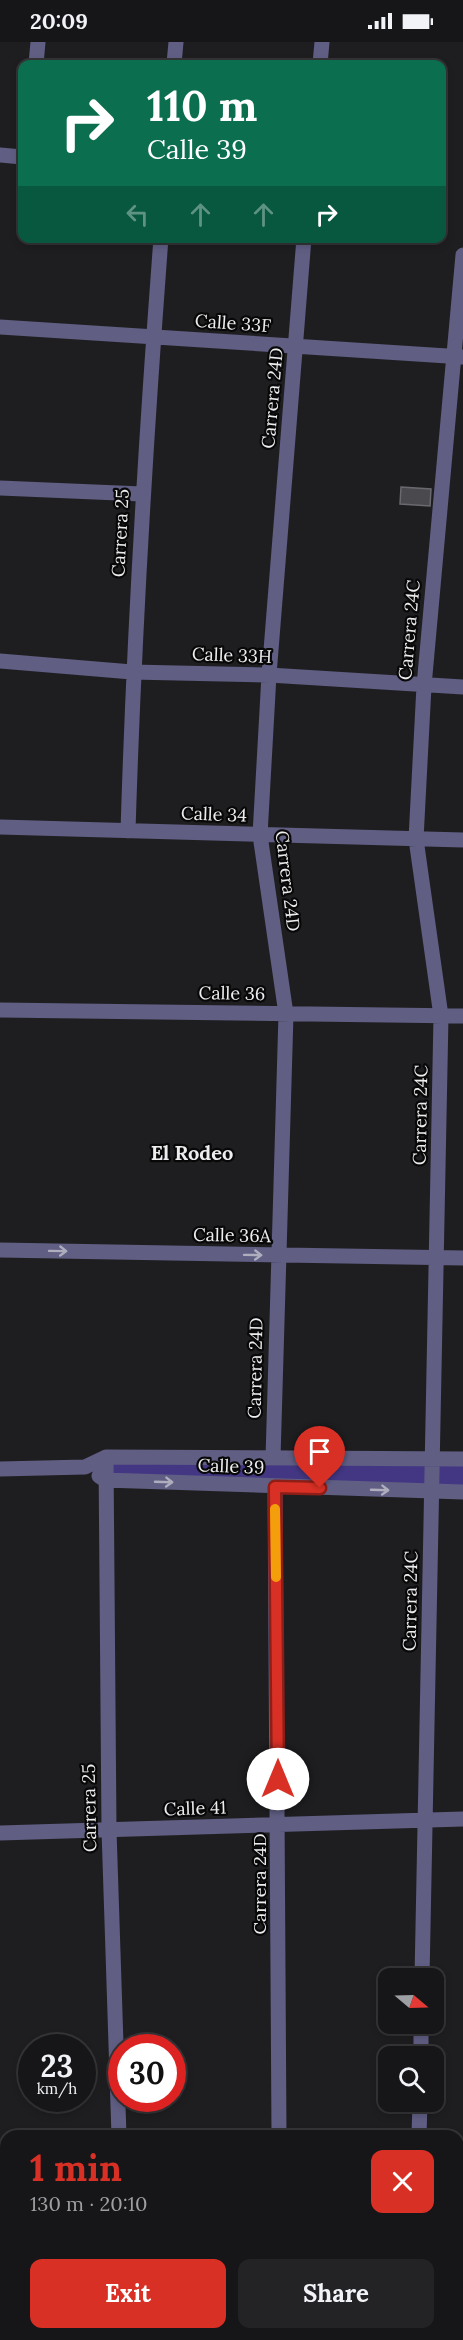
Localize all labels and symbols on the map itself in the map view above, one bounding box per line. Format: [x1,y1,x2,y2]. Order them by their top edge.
street label: Calle 33F [194,309,272,337]
street label: Carrera 24D [256,347,288,449]
street label: Carrera 25 [106,488,134,578]
street label: Carrera 24C [393,579,425,681]
street label: Calle 33H [191,642,273,668]
street label: Calle 34 [181,801,248,827]
street label: Carrera 24D [270,829,306,933]
street label: Calle 36 [199,981,265,1005]
street label: Carrera 24C [408,1064,432,1165]
district label: El Rodeo [151,1140,233,1165]
street label: Calle 36A [193,1223,272,1247]
one-way arrow [48,1246,68,1257]
one-way arrow [243,1249,263,1260]
street label: Carrera 24D [243,1317,267,1419]
pin [294,1426,345,1488]
street label: Calle 39 [197,1453,265,1479]
one-way arrow [153,1477,173,1488]
one-way arrow [369,1484,389,1496]
street label: Carrera 24C [398,1550,422,1651]
position arrow [246,1747,310,1811]
street label: Carrera 25 [77,1764,101,1852]
street label: Calle 41 [163,1795,227,1821]
street label: Carrera 24D [248,1833,271,1935]
north arrow [378,1968,444,2034]
speed limit sign: 30 [108,2034,186,2112]

